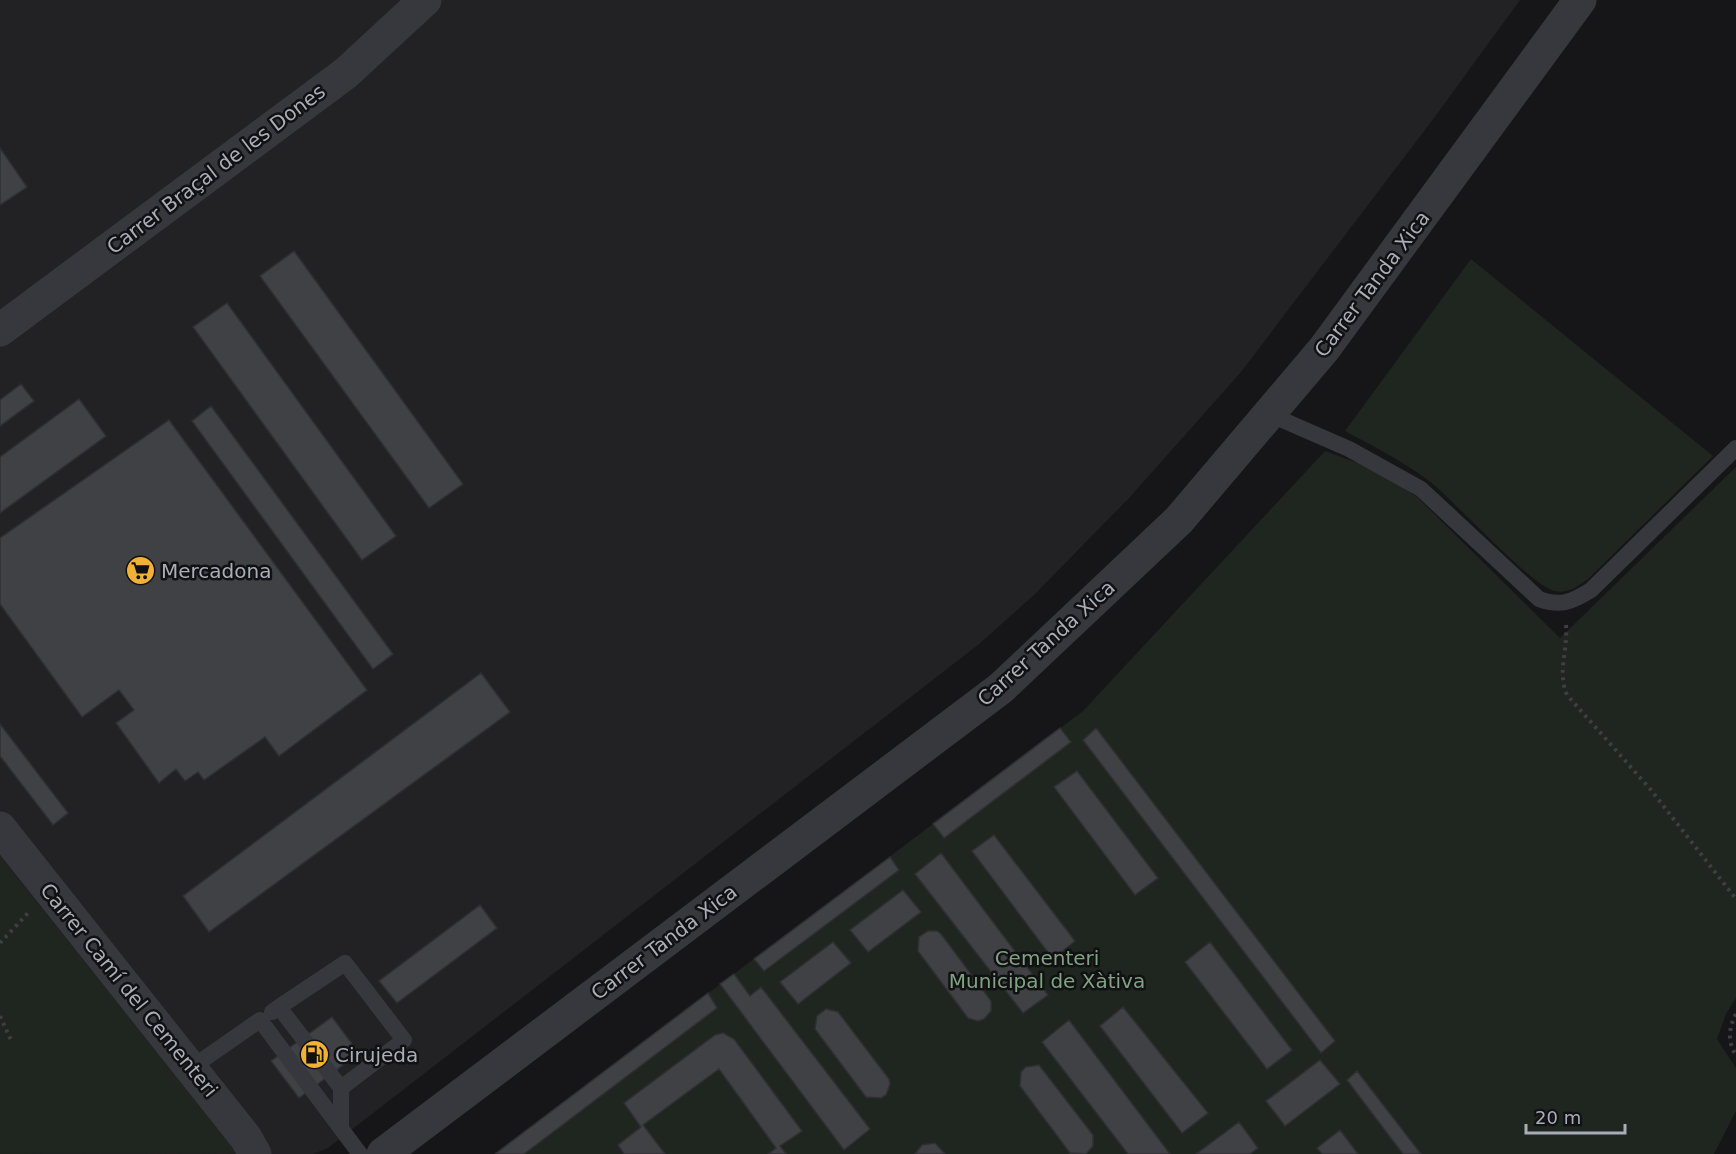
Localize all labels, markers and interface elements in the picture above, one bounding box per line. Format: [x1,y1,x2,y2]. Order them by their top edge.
street label: Carrer Braçal de les Dones [102,79,330,259]
street label: Carrer Tanda Xica [1309,206,1435,362]
supermarket icon: Mercadona [124,555,156,587]
place label: Mercadona [161,559,271,583]
street label: Carrer Tanda Xica [972,575,1120,711]
street label: Carrer Camí del Cementeri [35,878,223,1102]
street label: Carrer Tanda Xica [586,879,742,1005]
park label: Cementeri Municipal de Xàtiva [949,946,1145,993]
fuel station icon: Cirujeda [298,1039,330,1071]
place label: Cirujeda [335,1043,418,1067]
scale bar [1526,1097,1625,1135]
text: 20 m [1535,1107,1581,1128]

